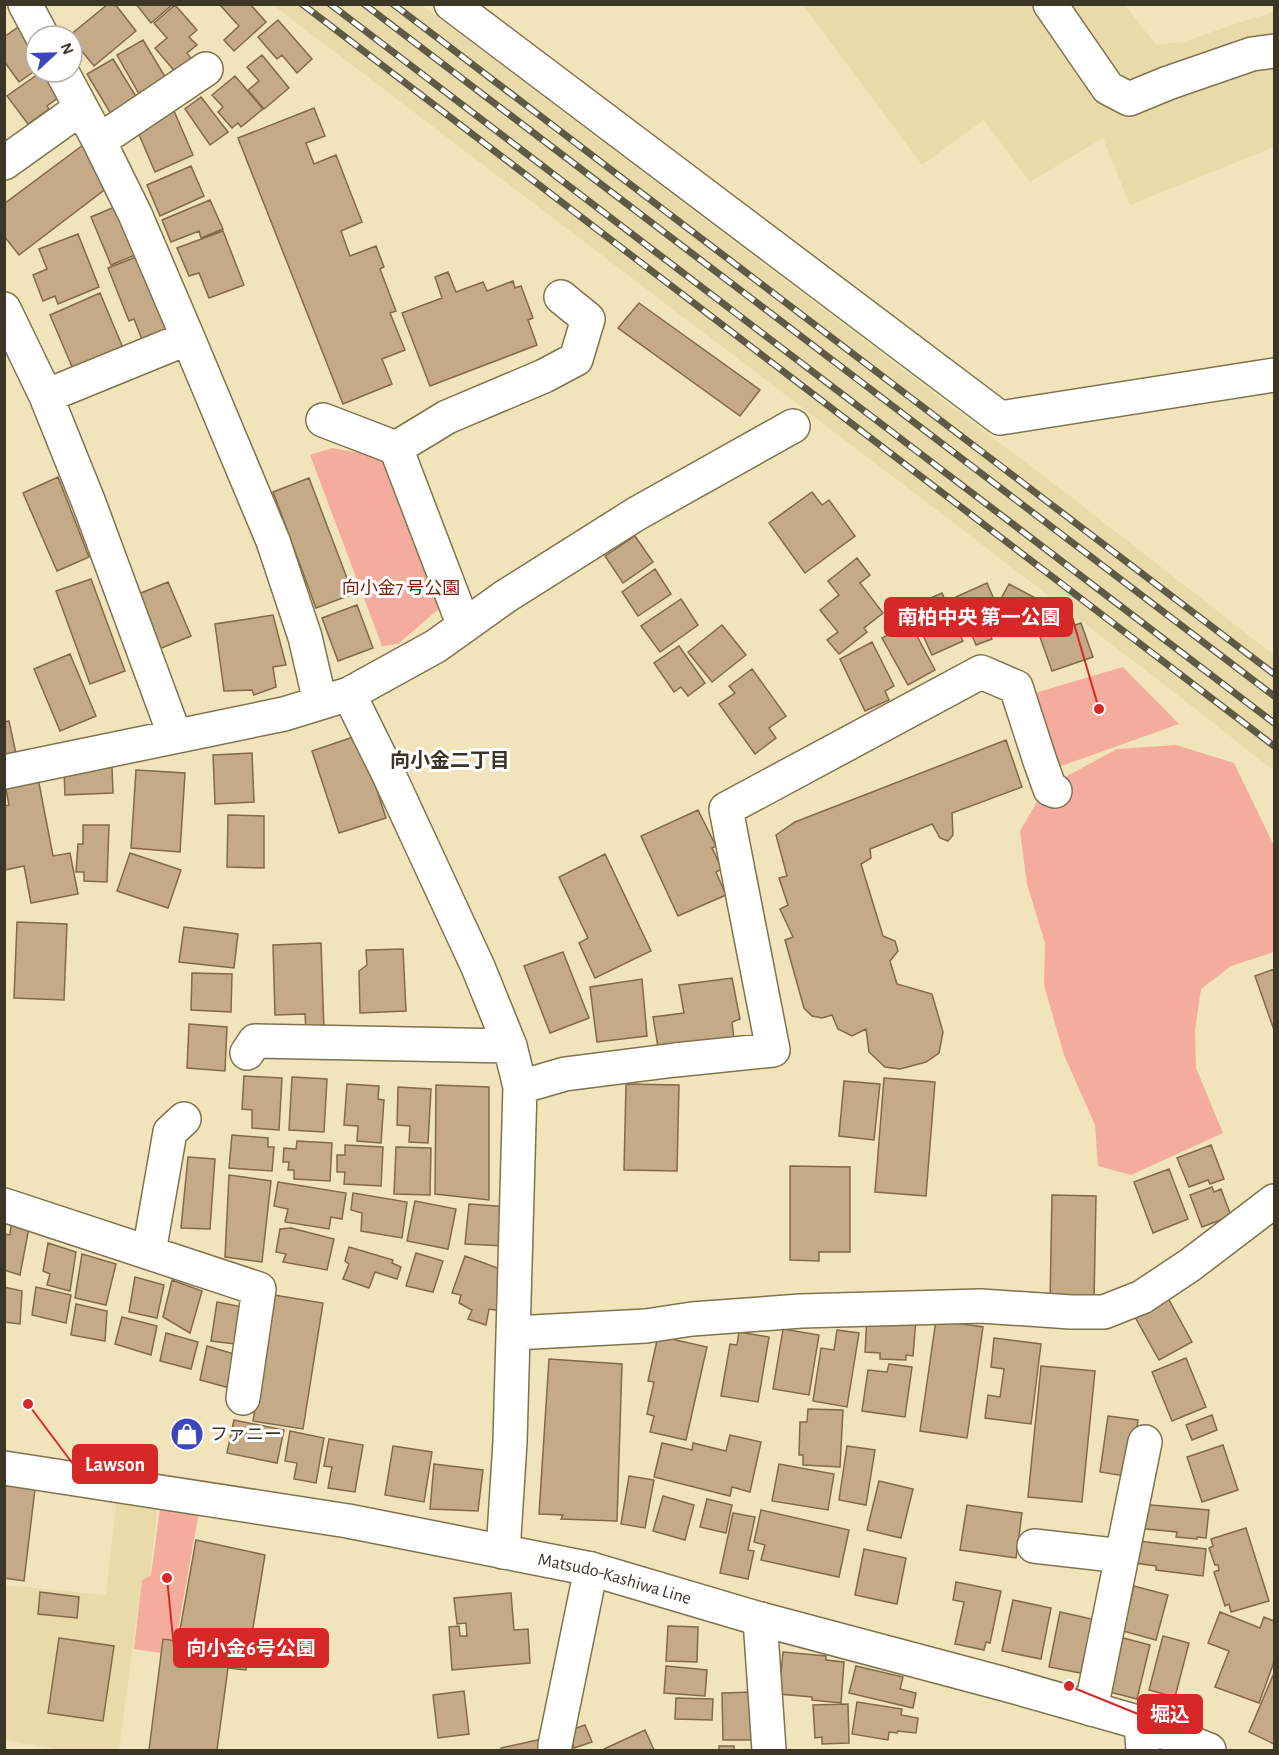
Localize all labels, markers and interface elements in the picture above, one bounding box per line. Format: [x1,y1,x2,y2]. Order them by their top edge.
north arrow [24,24,84,84]
text: N [57,41,76,57]
park label: 向小金7 号公園 [342,578,460,598]
callout: 南柏中央 第一公園 [885,598,1072,636]
text: 南柏中央 第一公園 [897,606,1061,628]
district label: 向小金二丁目 [390,750,510,771]
shop icon: ファニー [169,1416,205,1452]
place label: ファニー [210,1426,282,1444]
callout: Lawson [73,1445,157,1483]
text: Lawson [85,1455,145,1475]
street label: Matsudo-Kashiwa Line [536,1551,693,1608]
callout: 向小金6号公園 [174,1629,328,1667]
text: 向小金6号公園 [186,1638,316,1659]
callout: 堀込 [1138,1695,1202,1733]
text: 堀込 [1150,1704,1190,1725]

